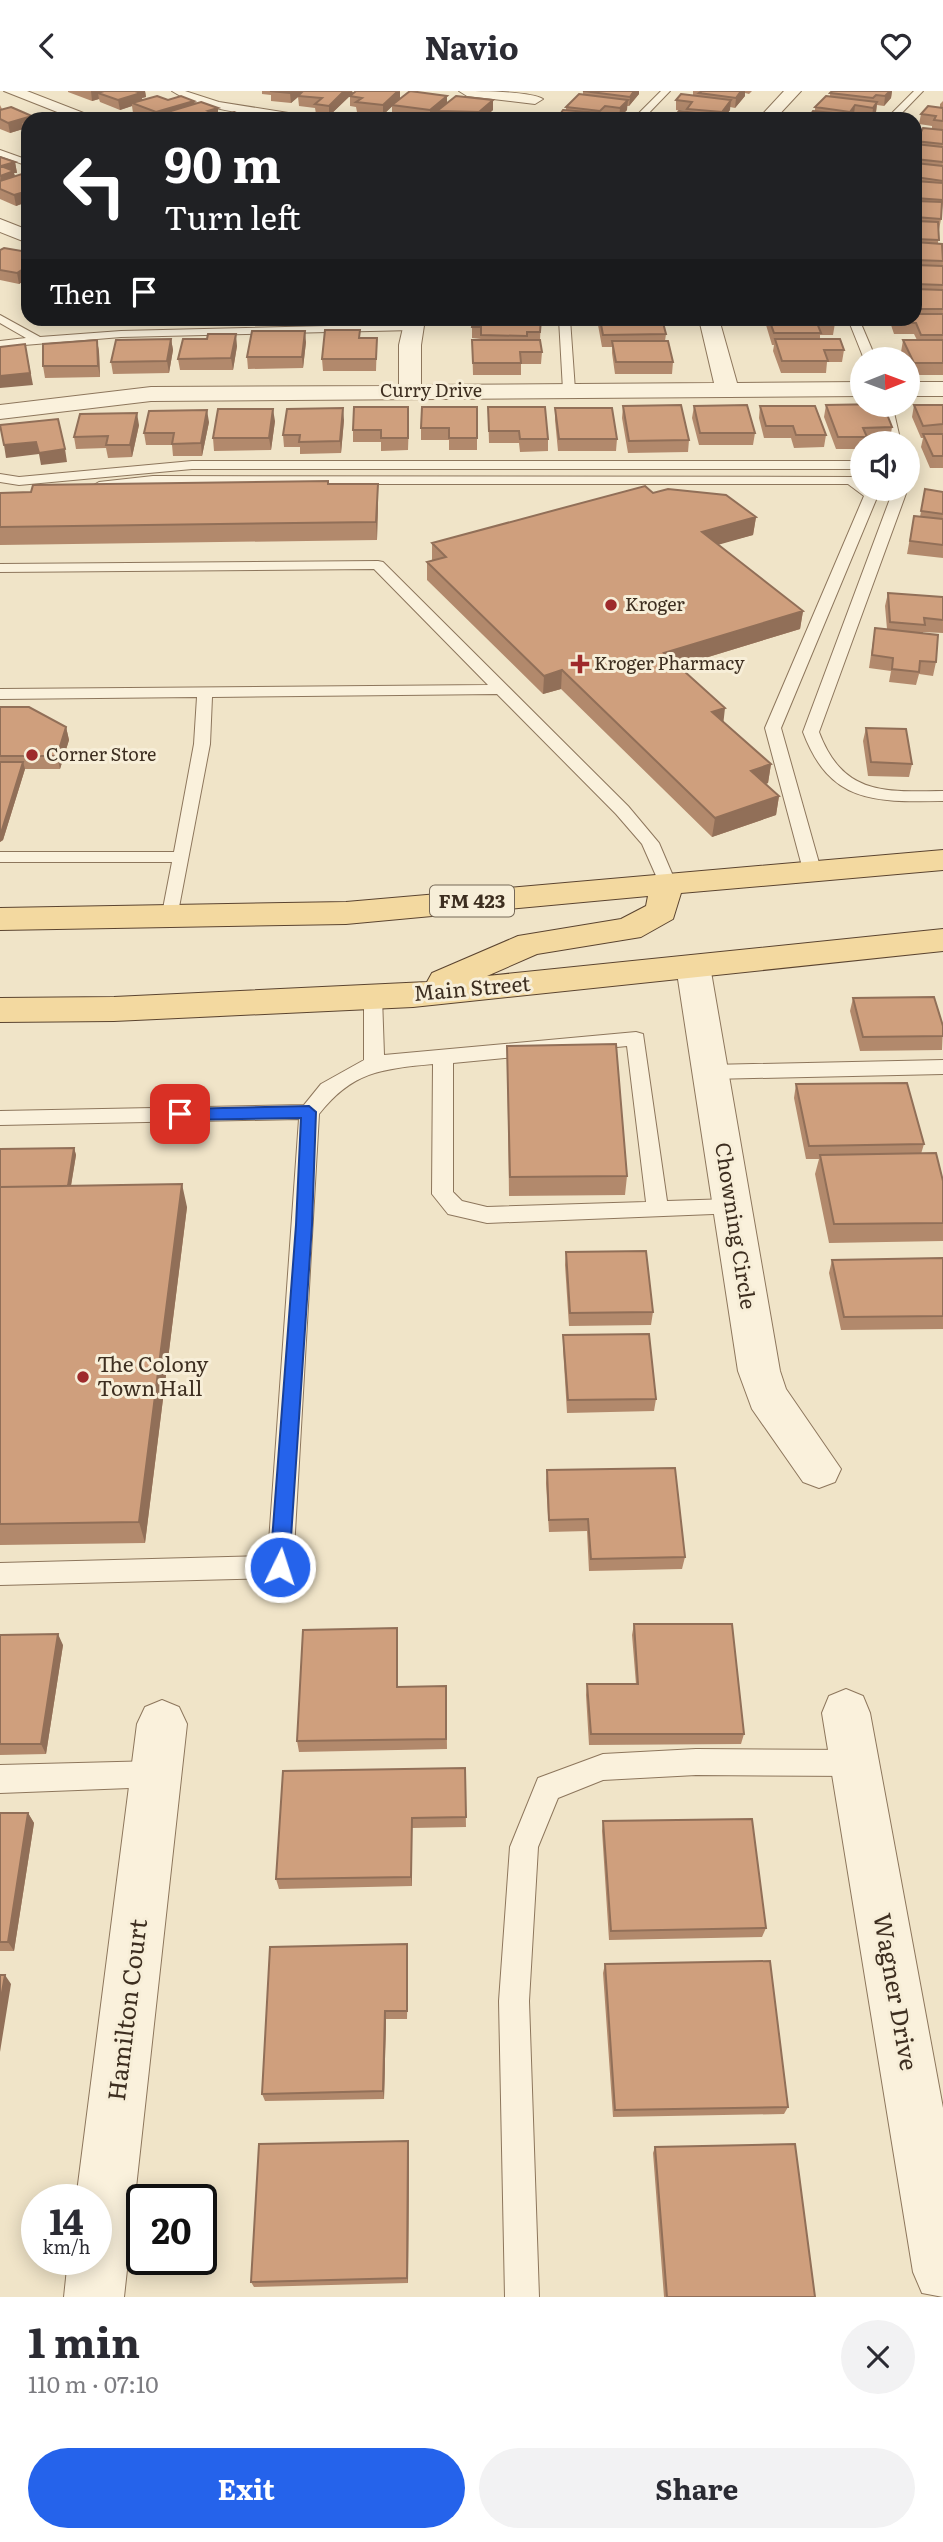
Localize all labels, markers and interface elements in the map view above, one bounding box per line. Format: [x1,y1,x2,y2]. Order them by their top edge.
text: Navio [424,22,519,70]
icon: back [28,27,66,65]
icon: heart [877,27,915,65]
text: 90 m [164,125,281,198]
icon: left [49,140,140,231]
text: Turn left [164,192,301,240]
text: Then [49,273,111,312]
icon: arrive [125,273,163,311]
north arrow [850,347,920,417]
map controls [850,347,920,501]
street label: Curry Drive [380,376,482,403]
button: sound [850,431,920,501]
place label: Kroger [625,590,685,617]
marker: Kroger [603,597,619,613]
place label: Kroger Pharmacy [594,649,745,676]
marker: Kroger Pharmacy [572,656,588,672]
place label: Corner Store [46,740,156,767]
marker: Corner Store [24,747,40,763]
road number: FM 423 [430,885,514,916]
street label: Main Street [412,966,532,1007]
pin [150,1084,210,1144]
icon: arrive [161,1095,199,1133]
street label: Chowning Circle [709,1140,766,1311]
place label: The Colony Town Hall [97,1347,209,1402]
marker: The Colony Town Hall [75,1369,91,1385]
position arrow [243,1530,317,1604]
street label: Wagner Drive [866,1910,929,2073]
street label: Hamilton Court [97,1916,154,2103]
speed limit sign: 20 [126,2184,217,2275]
text: 14 [49,2194,84,2246]
text: km/h [43,2233,90,2260]
text: 1 min [28,2309,140,2371]
button: close [841,2320,915,2394]
text: 110 m · 07:10 [28,2366,159,2400]
button: Exit [28,2448,465,2528]
button: Share [479,2448,915,2528]

